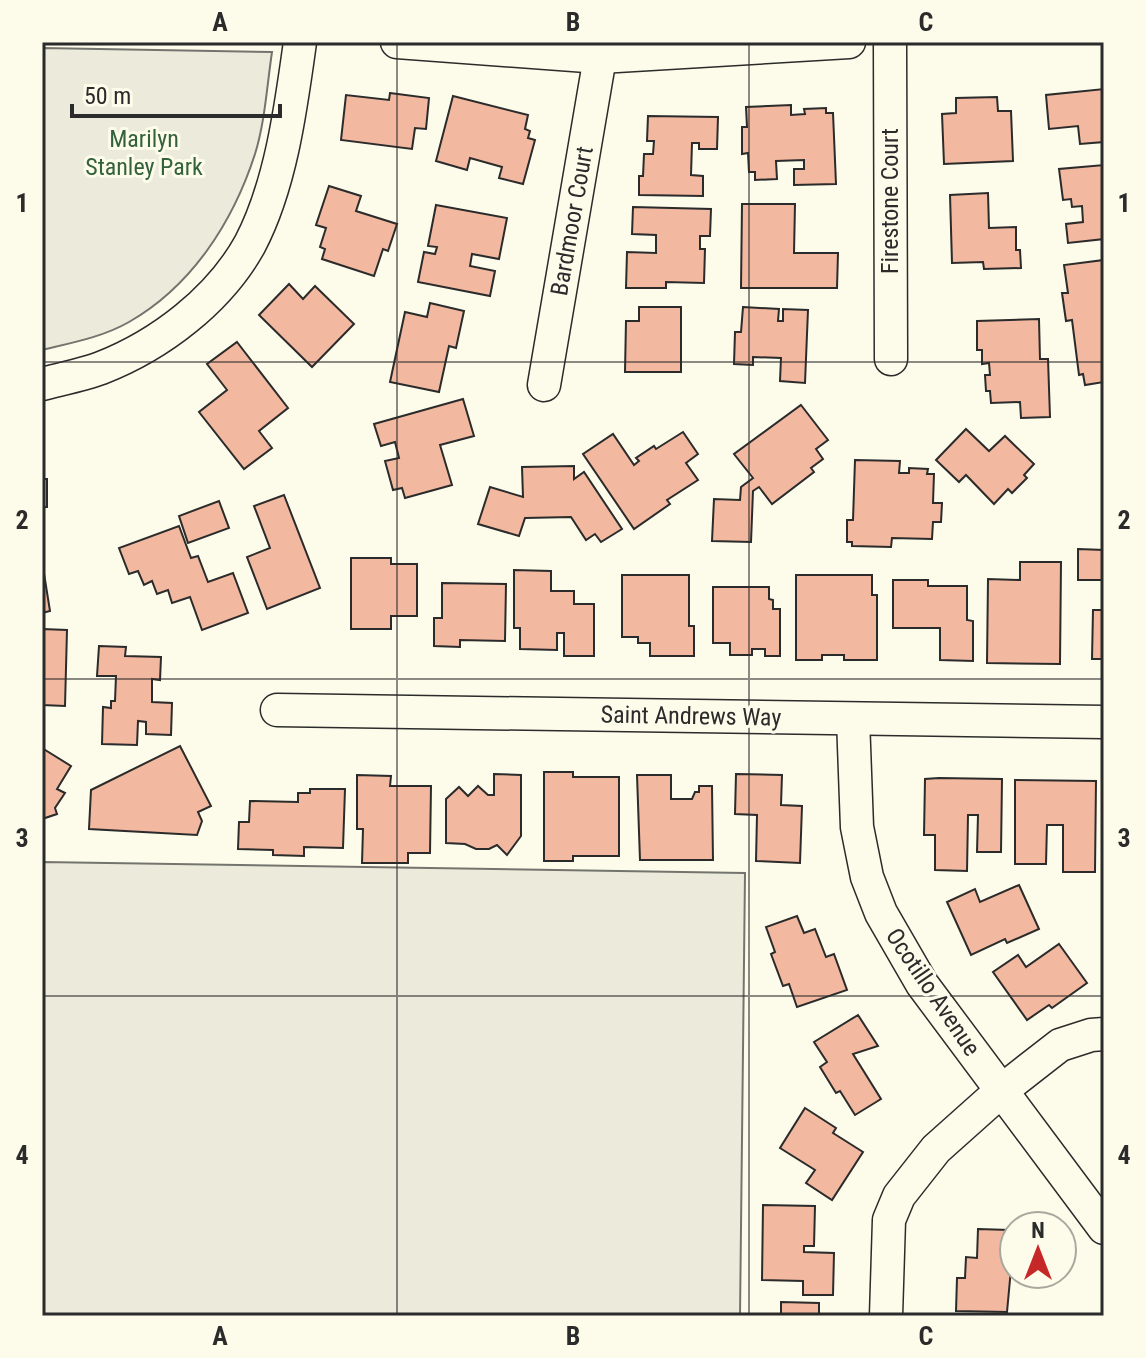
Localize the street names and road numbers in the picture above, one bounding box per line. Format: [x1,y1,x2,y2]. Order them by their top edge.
street label: Firestone Court [876,128,904,274]
street label: Bardmoor Court [545,144,599,298]
street label: Saint Andrews Way [600,700,782,732]
street label: Ocotillo Avenue [880,923,986,1061]

